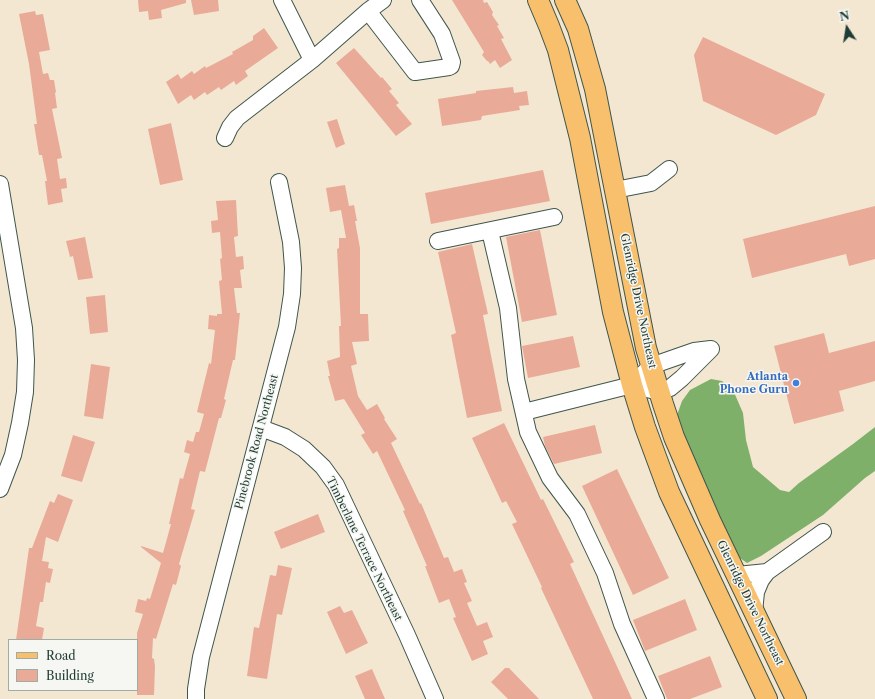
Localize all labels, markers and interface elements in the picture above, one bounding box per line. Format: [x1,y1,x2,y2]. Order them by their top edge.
north arrow [827,8,867,48]
text: N [838,8,851,24]
street label: Glenridge Drive Northeast [617,232,659,370]
place label: Atlanta Phone Guru [720,370,788,396]
street label: Pinebrook Road Northeast [233,373,281,511]
marker: Atlanta Phone Guru [791,378,801,388]
street label: Timberlane Terrace Northeast [323,475,405,623]
street label: Glenridge Drive Northeast [714,538,786,668]
legend [8,639,138,691]
text: Road [46,648,76,663]
text: Building [46,668,94,683]

